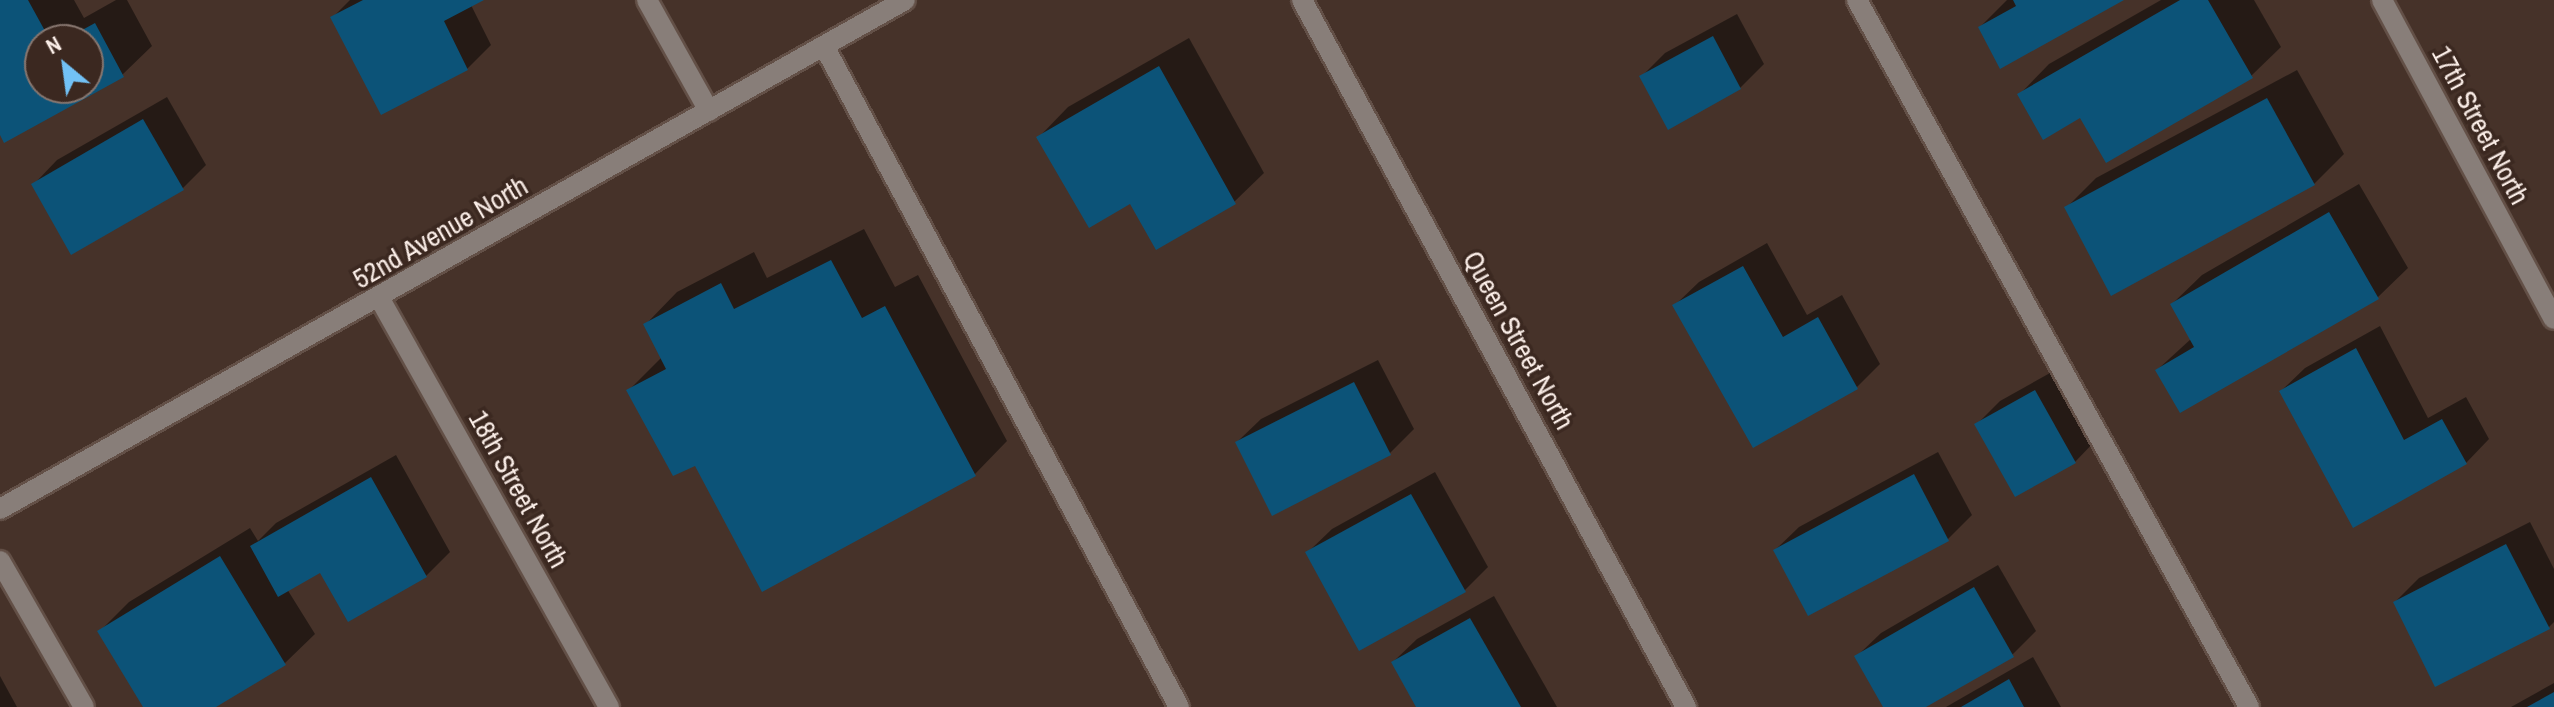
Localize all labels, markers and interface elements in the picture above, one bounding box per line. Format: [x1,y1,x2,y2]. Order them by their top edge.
north arrow [24,24,104,104]
text: N [40,28,66,61]
street label: 17th Street North [2425,40,2537,210]
street label: 52nd Avenue North [346,168,534,296]
street label: Queen Street North [1456,245,1582,435]
street label: 18th Street North [462,404,576,574]

